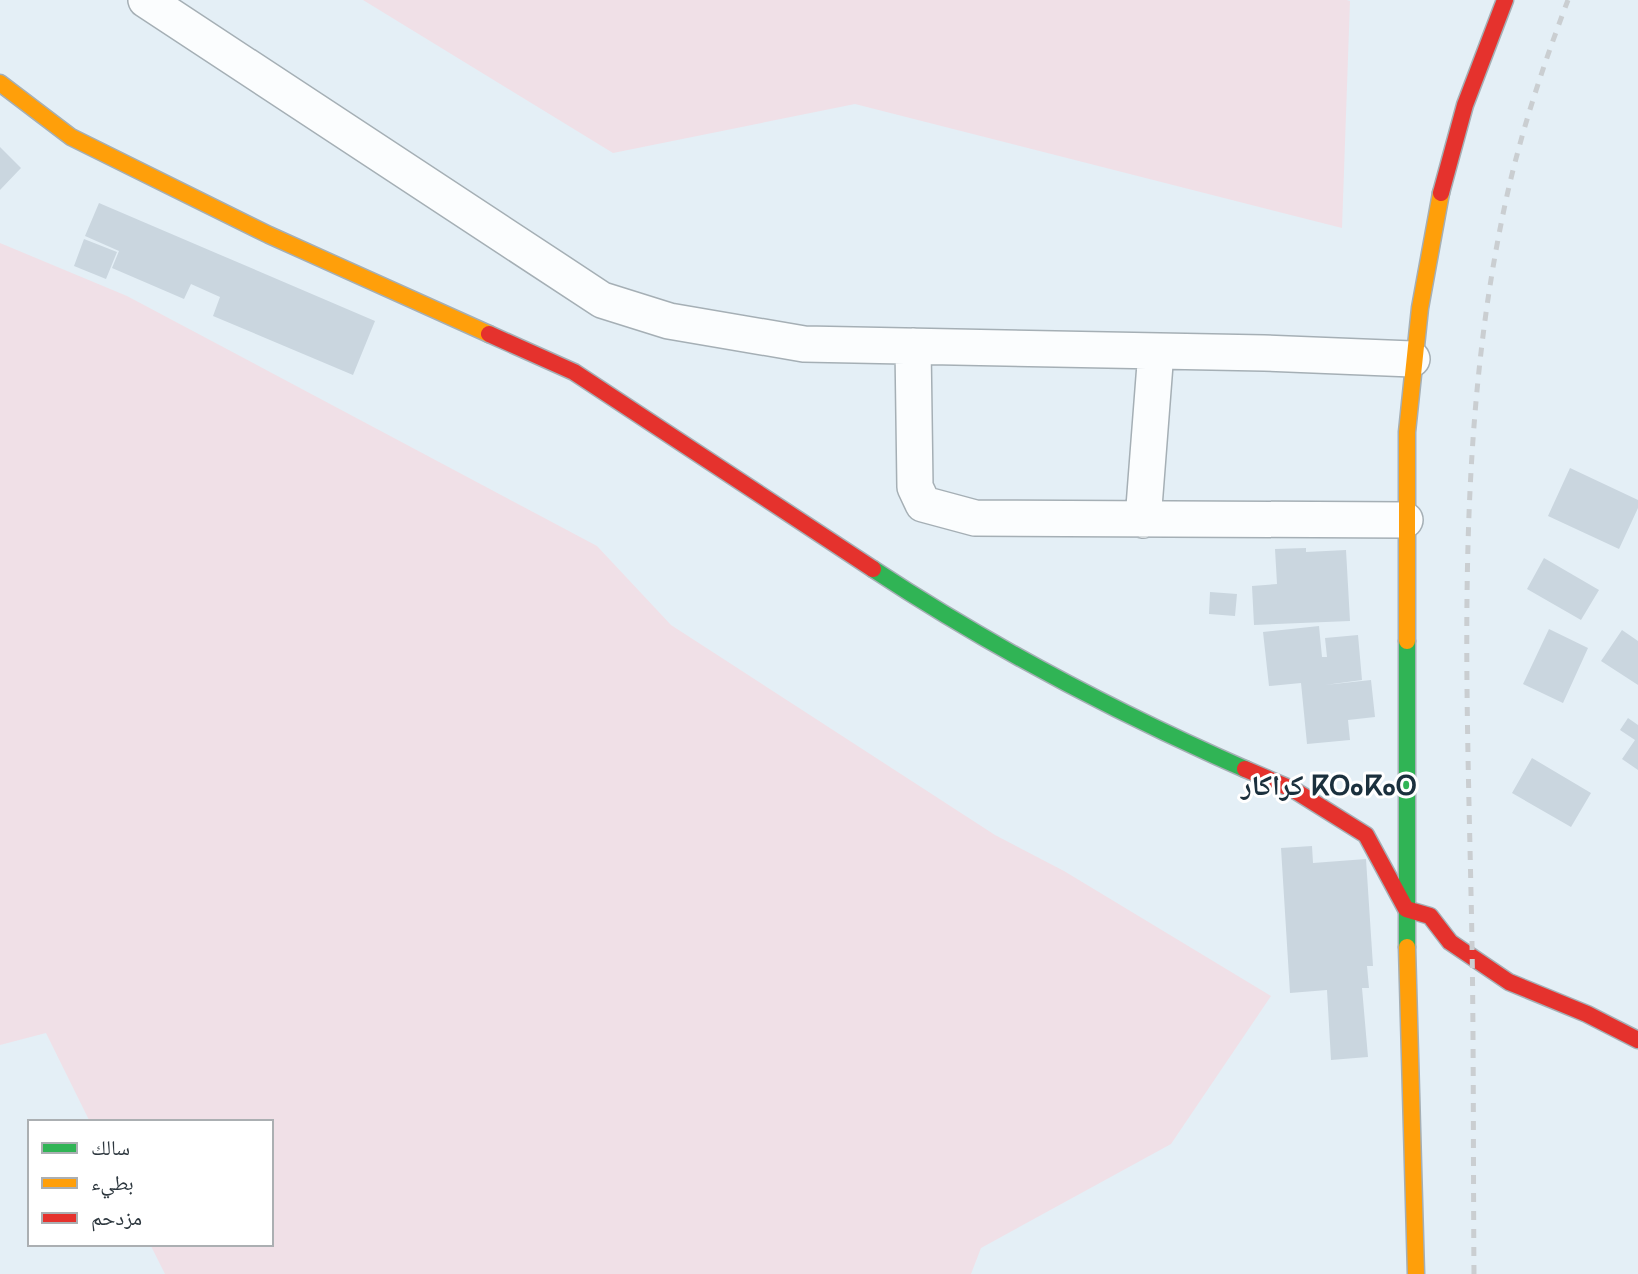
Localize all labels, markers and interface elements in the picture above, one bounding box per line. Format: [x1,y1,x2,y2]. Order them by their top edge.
district label: كراكار ⴽⵔⴰⴽⴰⵔ [1240,767,1417,803]
legend [28,1120,273,1246]
text: سالك [91,1134,130,1161]
text: بطيء [91,1169,134,1199]
text: مزدحم [91,1204,142,1232]

